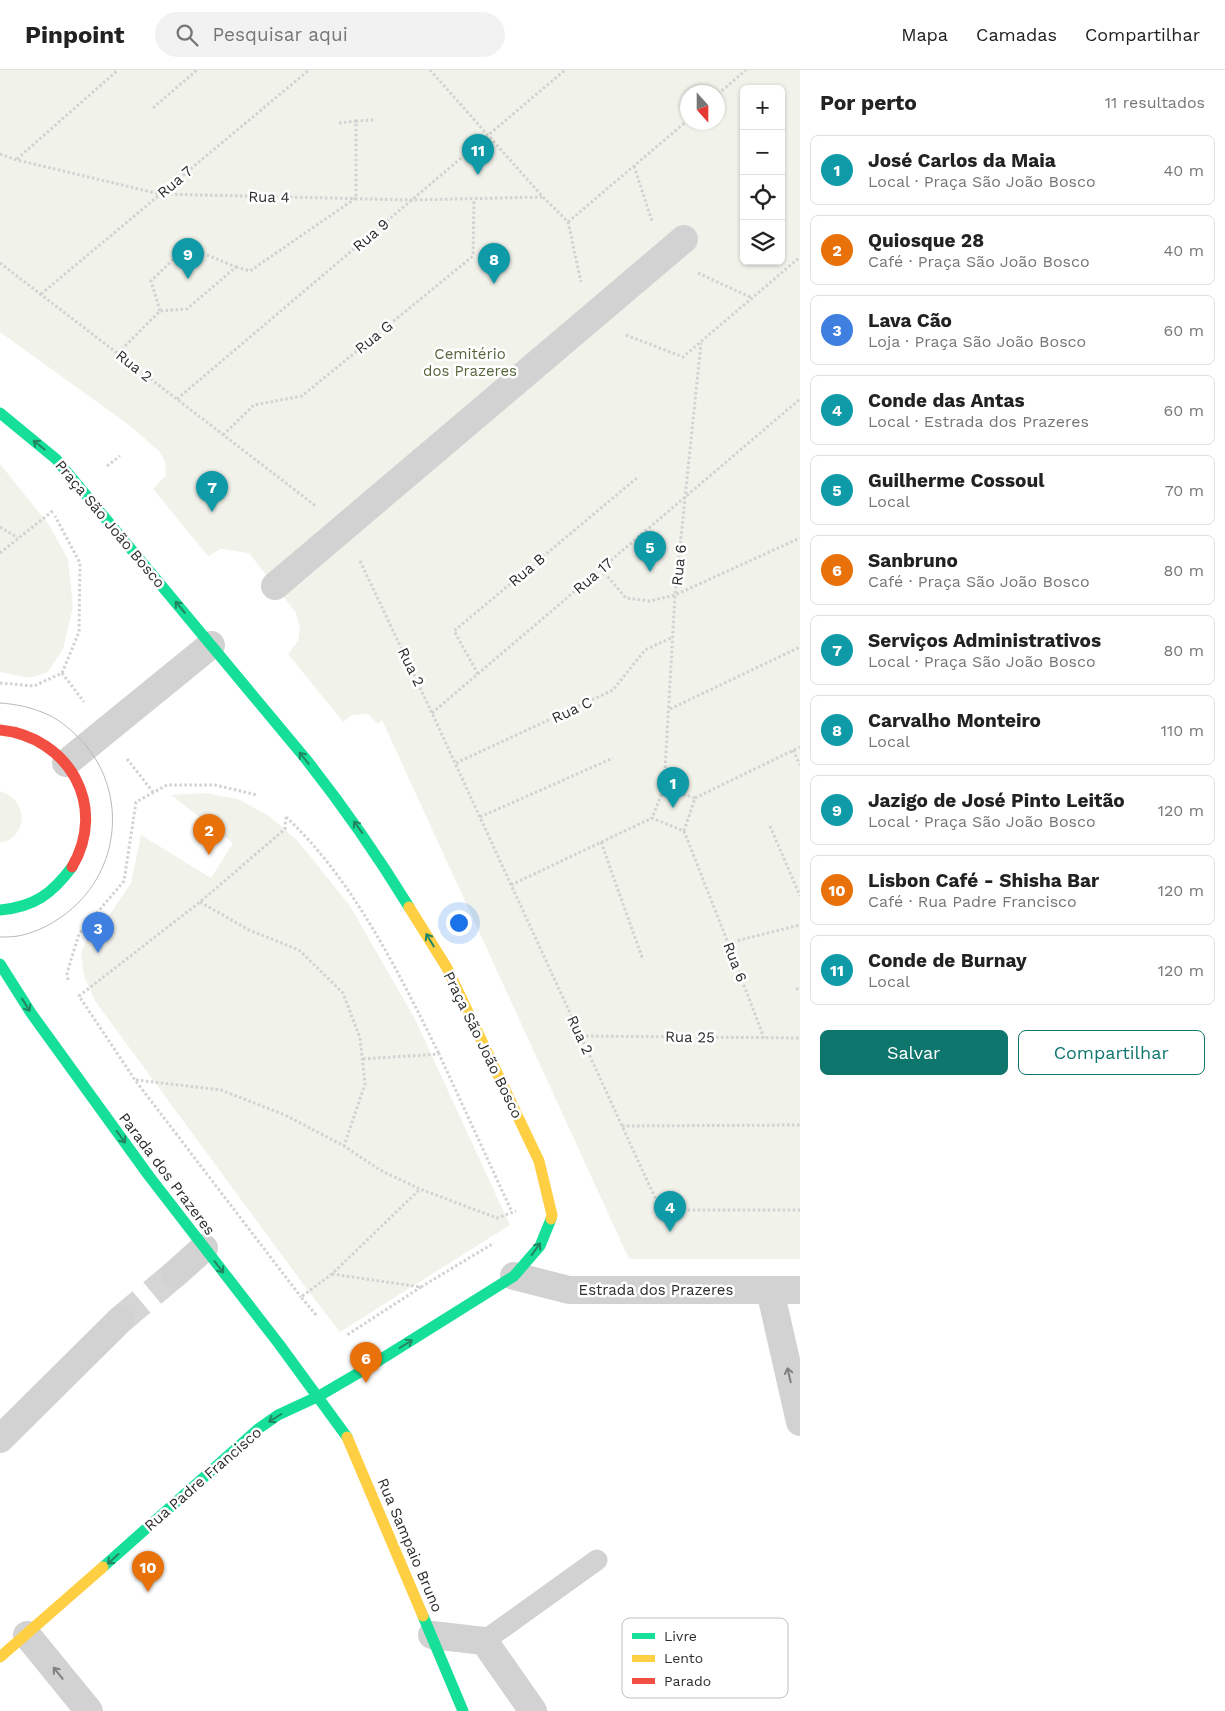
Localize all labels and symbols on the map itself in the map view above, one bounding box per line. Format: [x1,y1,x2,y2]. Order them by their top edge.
north arrow [680,85,725,130]
pin: 11 [462,134,494,175]
street label: Rua 7 [154,162,196,202]
street label: Rua 4 [248,188,290,206]
street label: Rua 9 [349,215,393,255]
pin: 9 [172,238,204,279]
pin: 8 [478,243,510,284]
street label: Rua G [352,316,396,358]
park label: Cemitério dos Prazeres [423,345,517,380]
street label: Rua 2 [112,346,156,386]
one-way arrow [33,440,46,451]
street label: Praça São João Bosco [51,457,169,591]
pin: 7 [196,471,228,512]
pin: 5 [634,531,666,572]
street label: Rua 6 [668,543,690,587]
street label: Rua B [505,550,549,590]
street label: Rua 17 [569,554,617,598]
one-way arrow [175,601,186,614]
street label: Rua 2 [394,645,428,689]
street label: Rua C [549,693,595,727]
one-way arrow [299,752,310,765]
pin: 1 [657,767,689,808]
pin: 2 [193,814,225,855]
one-way arrow [353,820,363,834]
your location [446,910,472,936]
pin: 3 [82,912,114,953]
one-way arrow [424,933,434,947]
street label: Rua 6 [719,939,751,985]
street label: Praça São João Bosco [440,969,526,1121]
one-way arrow [21,997,31,1011]
street label: Rua 2 [563,1013,597,1057]
street label: Rua 25 [665,1028,715,1046]
street label: Parada dos Prazeres [115,1109,219,1239]
one-way arrow [116,1130,126,1144]
pin: 4 [654,1191,686,1232]
one-way arrow [531,1242,541,1256]
one-way arrow [213,1260,224,1273]
street label: Estrada dos Prazeres [579,1281,733,1299]
one-way arrow [398,1338,412,1348]
pin: 6 [350,1342,382,1383]
one-way arrow [784,1367,793,1383]
one-way arrow [269,1413,283,1423]
street label: Rua Padre Francisco [141,1423,265,1535]
street label: Rua Sampaio Bruno [374,1475,446,1615]
pin: 10 [132,1551,164,1592]
one-way arrow [107,1553,120,1564]
legend [622,1618,788,1698]
text: Livre [664,1628,697,1644]
text: Lento [664,1650,703,1666]
one-way arrow [53,1667,64,1680]
text: Parado [664,1673,711,1689]

